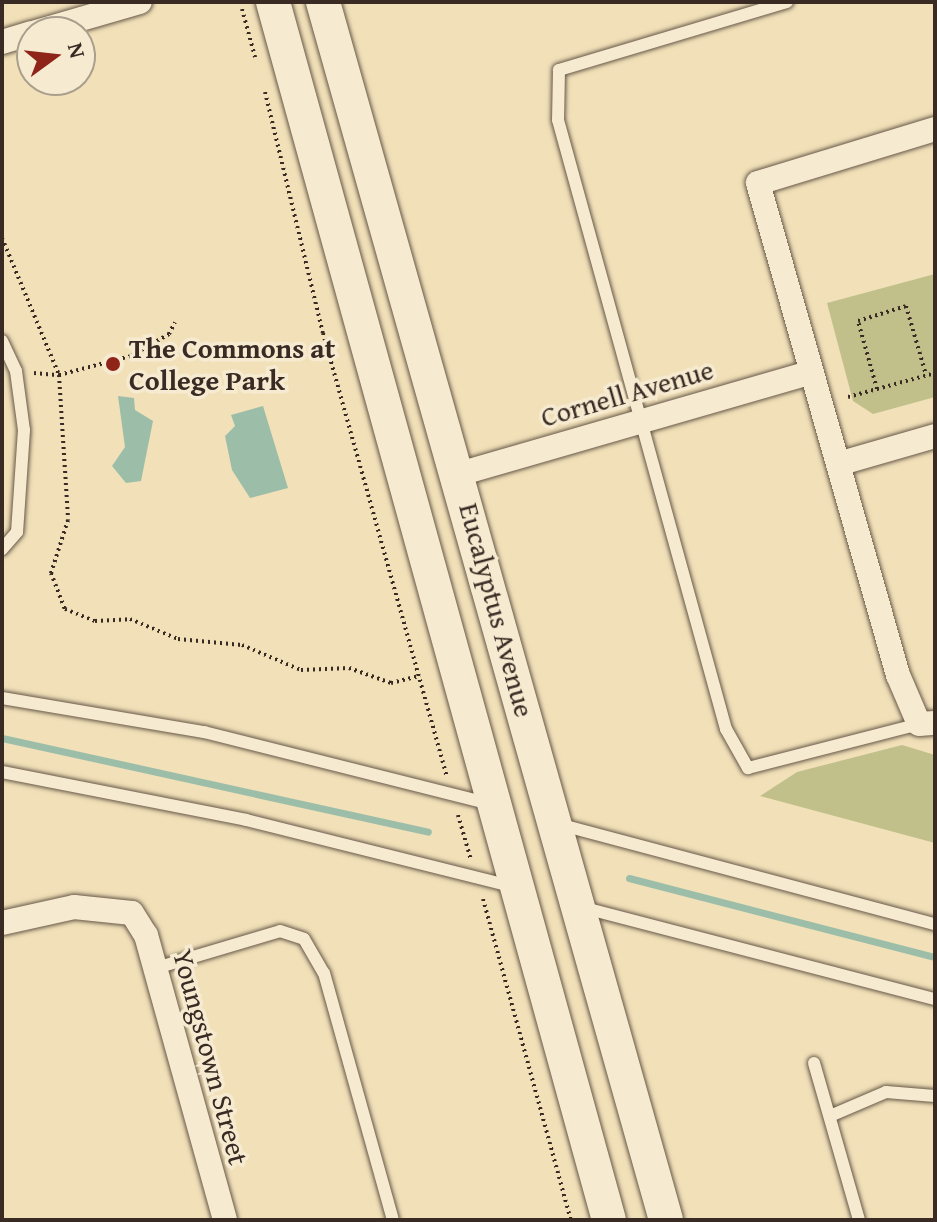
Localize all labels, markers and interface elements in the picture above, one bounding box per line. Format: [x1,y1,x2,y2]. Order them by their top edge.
north arrow [16,16,96,96]
text: N [60,39,95,62]
place label: The Commons at College Park [129,331,335,397]
street label: Cornell Avenue [537,352,717,434]
marker: The Commons at College Park [104,355,122,373]
street label: Eucalyptus Avenue [452,499,542,721]
street label: Youngstown Street [166,946,256,1168]

